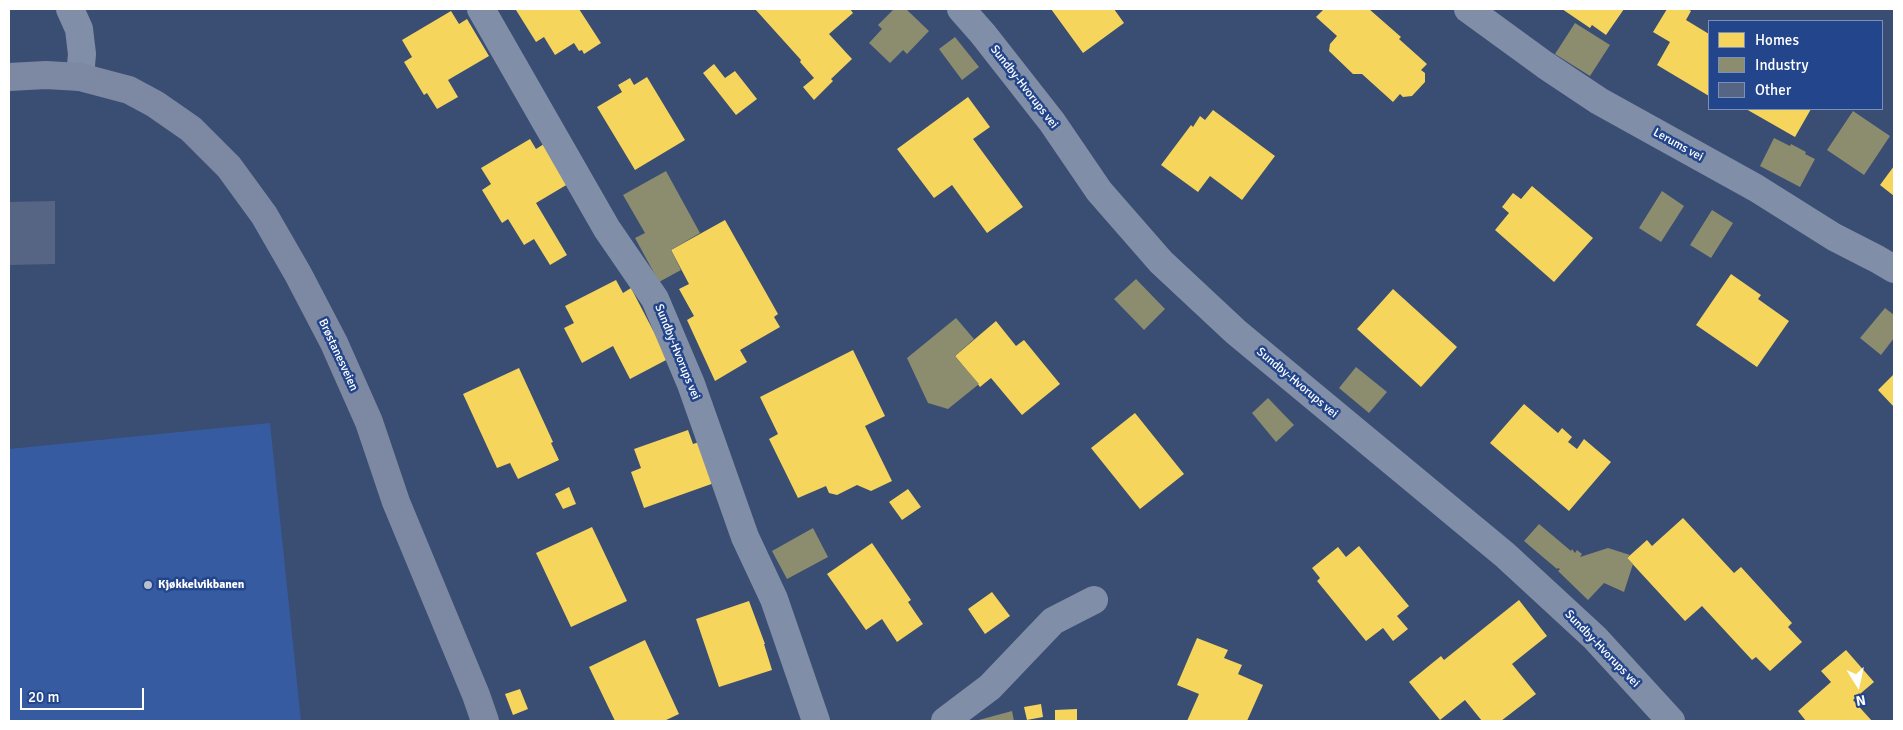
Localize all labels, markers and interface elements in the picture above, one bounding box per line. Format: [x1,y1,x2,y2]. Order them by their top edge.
legend [1708,20,1883,110]
text: Homes [1755,31,1799,49]
street label: Sundby-Hvorups vei [987,43,1061,131]
text: Industry [1755,56,1808,74]
text: Other [1755,81,1791,99]
street label: Lerums vei [1650,125,1706,165]
street label: Sundby-Hvorups vei [651,302,703,402]
street label: Brøstanesveien [315,317,361,393]
street label: Sundby-Hvorups vei [1253,345,1341,421]
place label: Kjøkkelvikbanen [158,578,244,592]
marker: Kjøkkelvikbanen [142,579,154,591]
street label: Sundby-Hvorups vei [1562,607,1642,691]
north arrow [1833,660,1883,710]
scale bar [22,678,146,710]
text: 20 m [28,688,59,706]
text: N [1854,691,1867,709]

